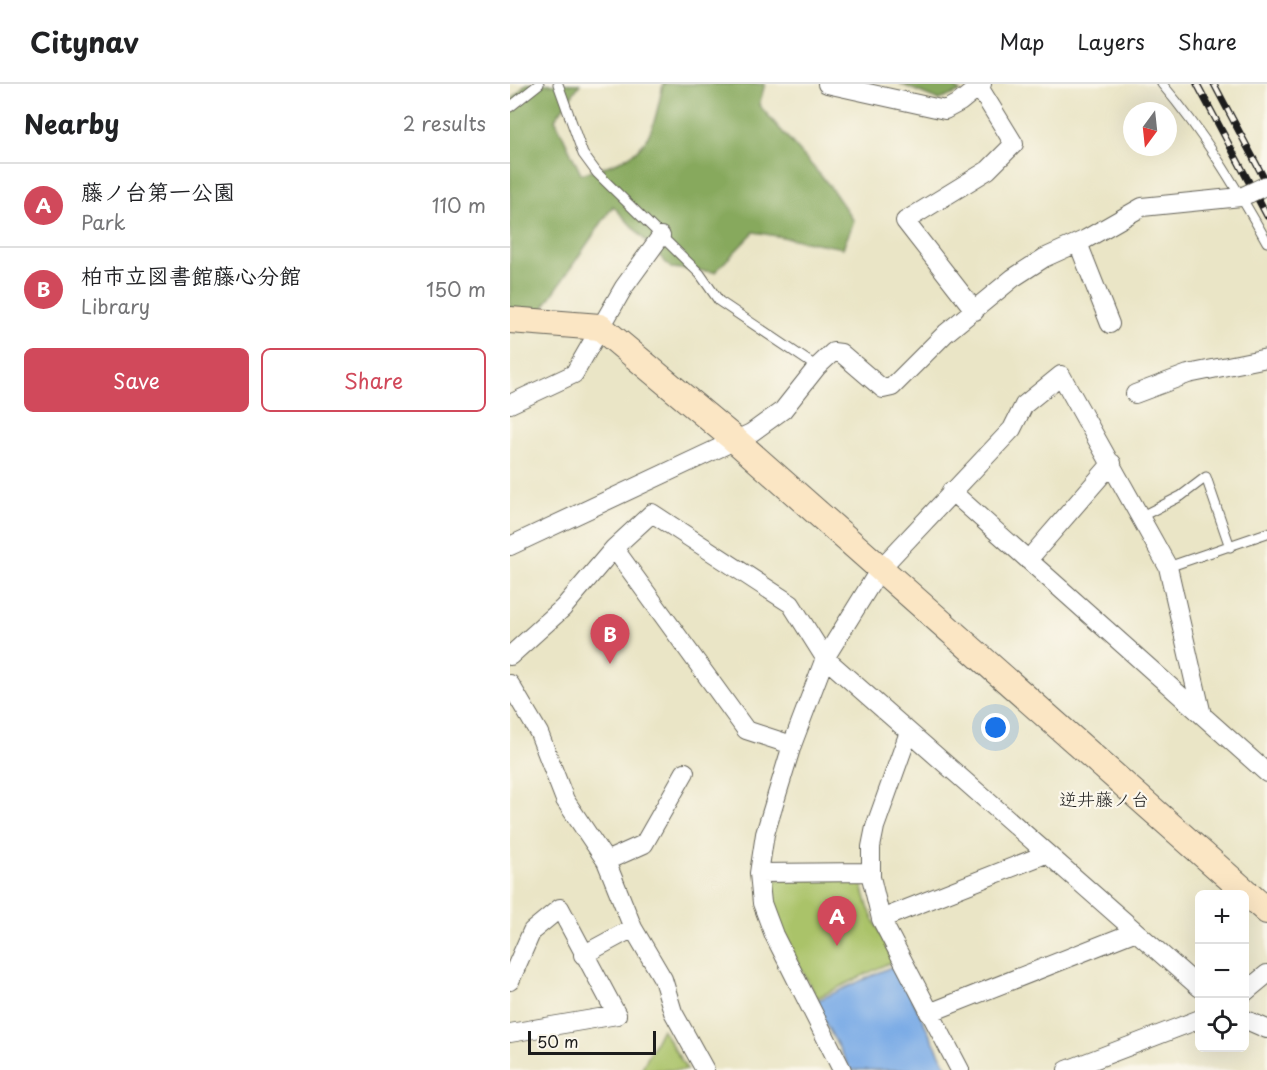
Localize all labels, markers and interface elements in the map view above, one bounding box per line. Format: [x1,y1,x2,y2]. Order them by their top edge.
text: Citynav [30,20,139,63]
text: Map [1000,25,1044,57]
text: Layers [1077,25,1145,57]
text: Share [1178,25,1237,57]
north arrow [1123,102,1177,156]
text: Nearby [24,104,119,143]
text: 2 results [403,108,486,138]
text: 藤ノ台第一公園 [81,174,235,207]
text: A [36,190,51,220]
text: 110 m [432,190,486,220]
text: Park [81,207,126,237]
text: 柏市立図書館藤心分館 [81,258,301,291]
text: B [37,274,50,304]
text: 150 m [426,274,486,304]
text: Library [81,291,150,321]
button: Save [24,348,249,412]
button: Share [261,348,486,412]
pin: B [590,614,630,664]
your location [981,713,1010,742]
district label: 逆井藤ノ台 [1059,785,1149,812]
map controls [1195,890,1249,1052]
button: + [1195,890,1249,944]
pin: A [818,896,856,946]
button: − [1195,944,1249,998]
button: locate [1195,998,1249,1052]
scale bar [528,1028,656,1056]
text: 50 m [537,1029,578,1053]

